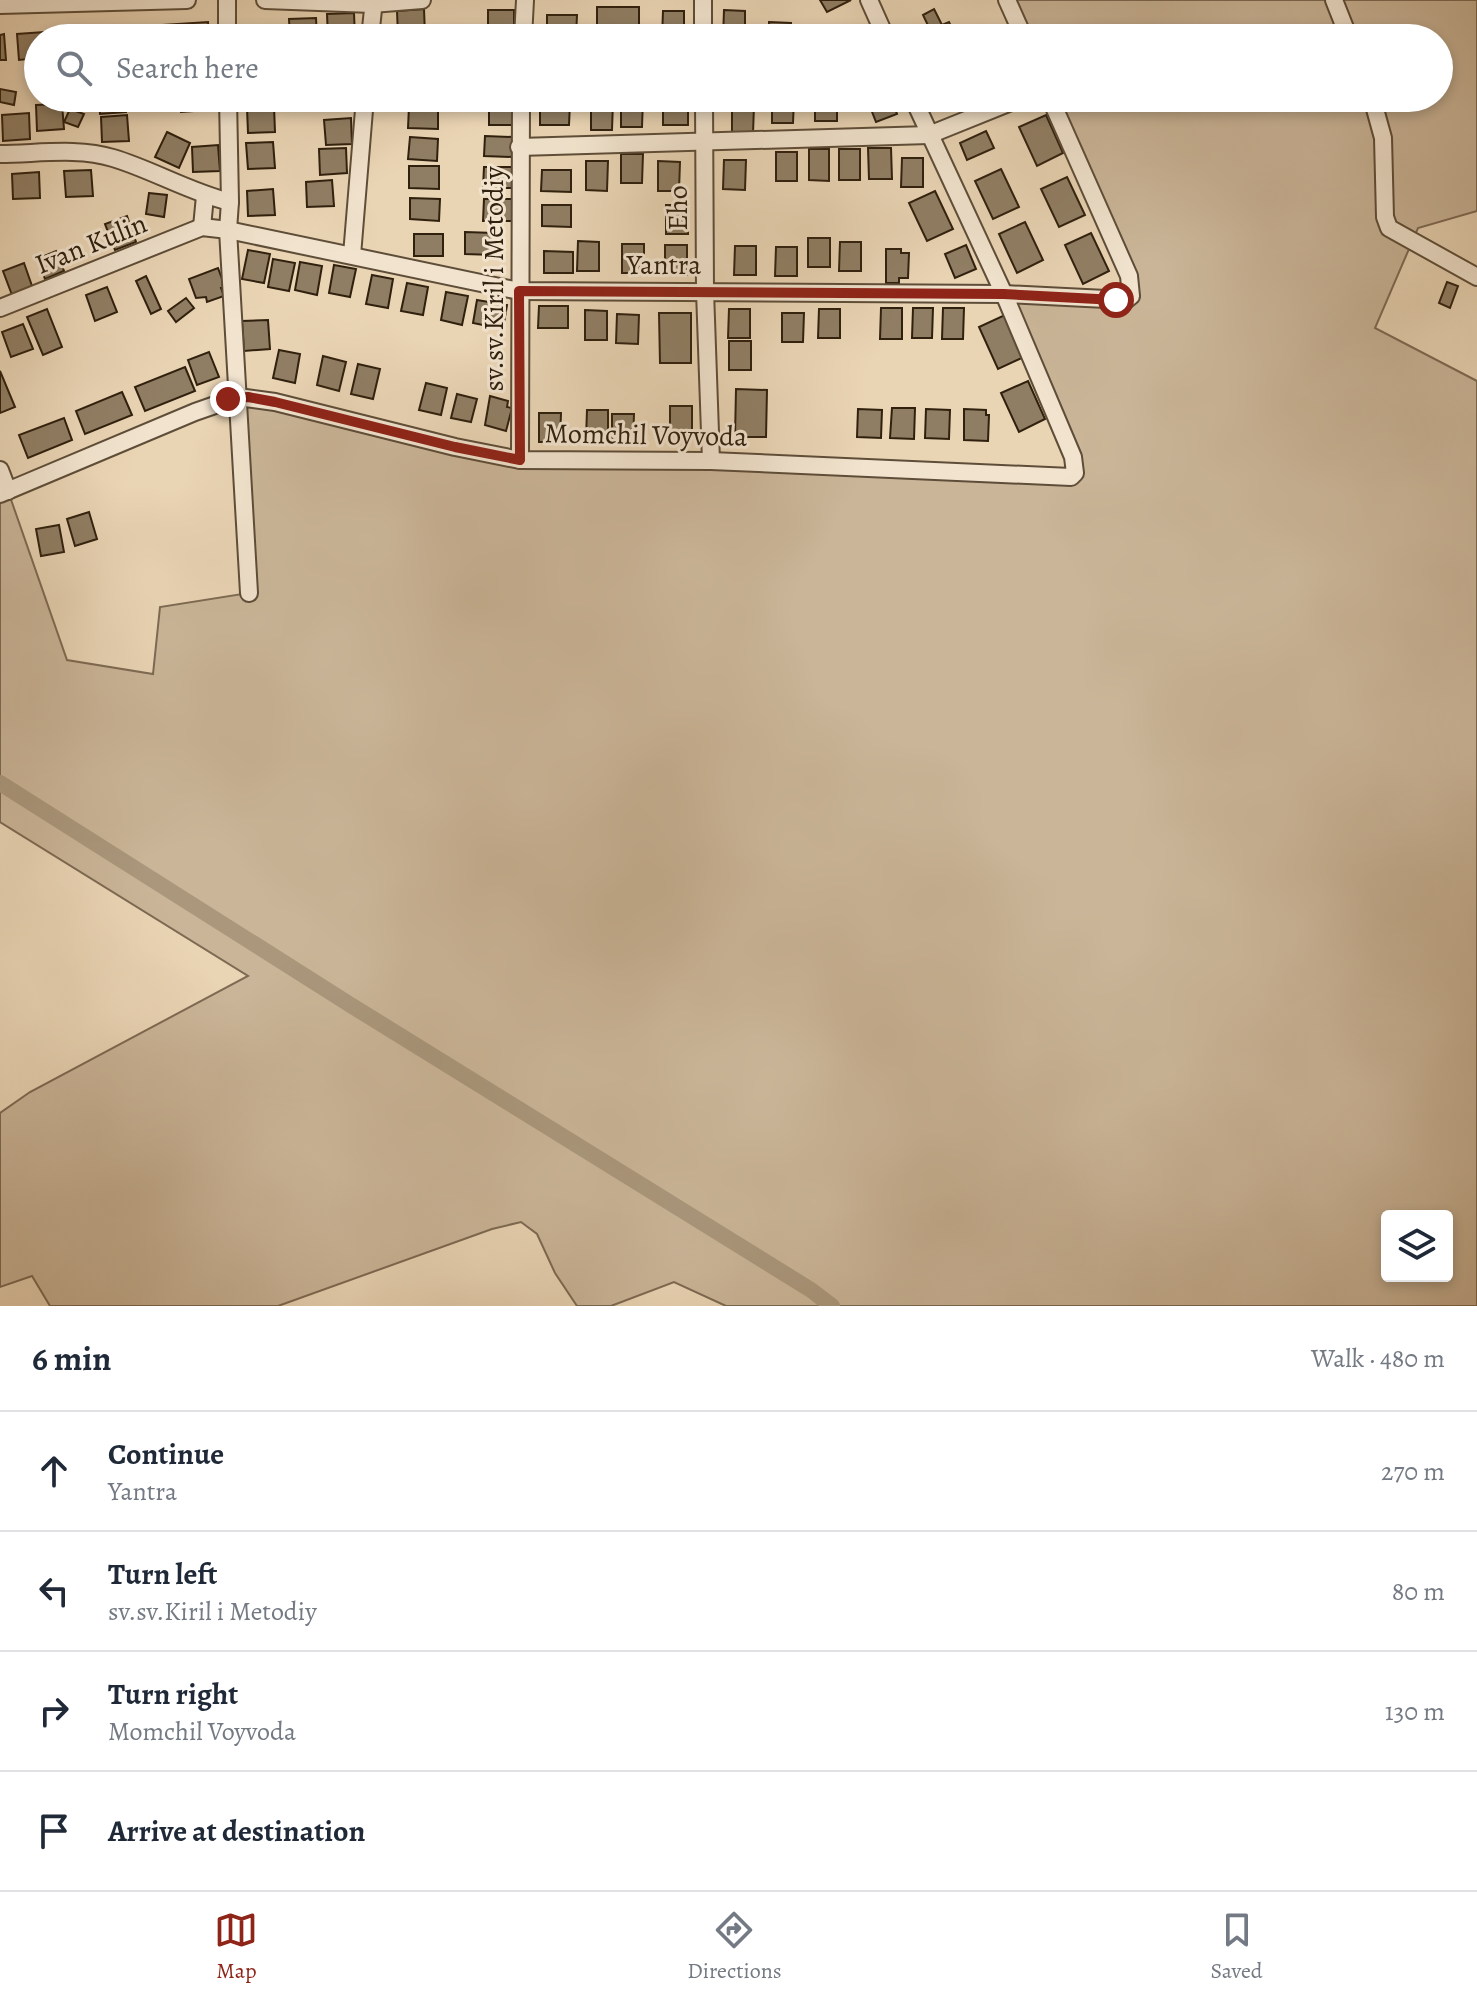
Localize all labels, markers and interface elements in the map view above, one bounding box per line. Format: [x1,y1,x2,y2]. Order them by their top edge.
search box [24,24,1453,112]
icon: search [52,46,96,90]
text: Search here [116,48,259,88]
street label: sv.sv.Kiril i Metodiy [475,166,513,391]
street label: Eho [659,185,697,231]
street label: Ivan Kulin [29,204,153,284]
street label: Yantra [626,246,701,284]
route start [1098,282,1134,318]
route end [210,381,246,417]
street label: Momchil Voyvoda [544,414,748,456]
map controls [1381,1210,1453,1282]
button: layers [1381,1210,1453,1282]
text: 6 min [32,1335,111,1382]
text: Walk · 480 m [1311,1341,1445,1376]
text: Continue [108,1434,224,1474]
icon: ahead [32,1449,76,1493]
text: 270 m [1381,1454,1445,1489]
text: Yantra [108,1474,177,1509]
text: Turn left [108,1554,217,1594]
icon: left [32,1569,76,1613]
text: 80 m [1392,1574,1445,1609]
text: sv.sv.Kiril i Metodiy [108,1594,317,1629]
text: Turn right [108,1674,238,1714]
icon: right [32,1689,76,1733]
text: 130 m [1385,1694,1445,1729]
text: Momchil Voyvoda [108,1714,296,1749]
icon: arrive [32,1809,76,1853]
text: Arrive at destination [108,1811,365,1851]
tab: Map [214,1908,258,1986]
tab: Directions [687,1908,782,1986]
tab: Saved [1210,1908,1263,1986]

